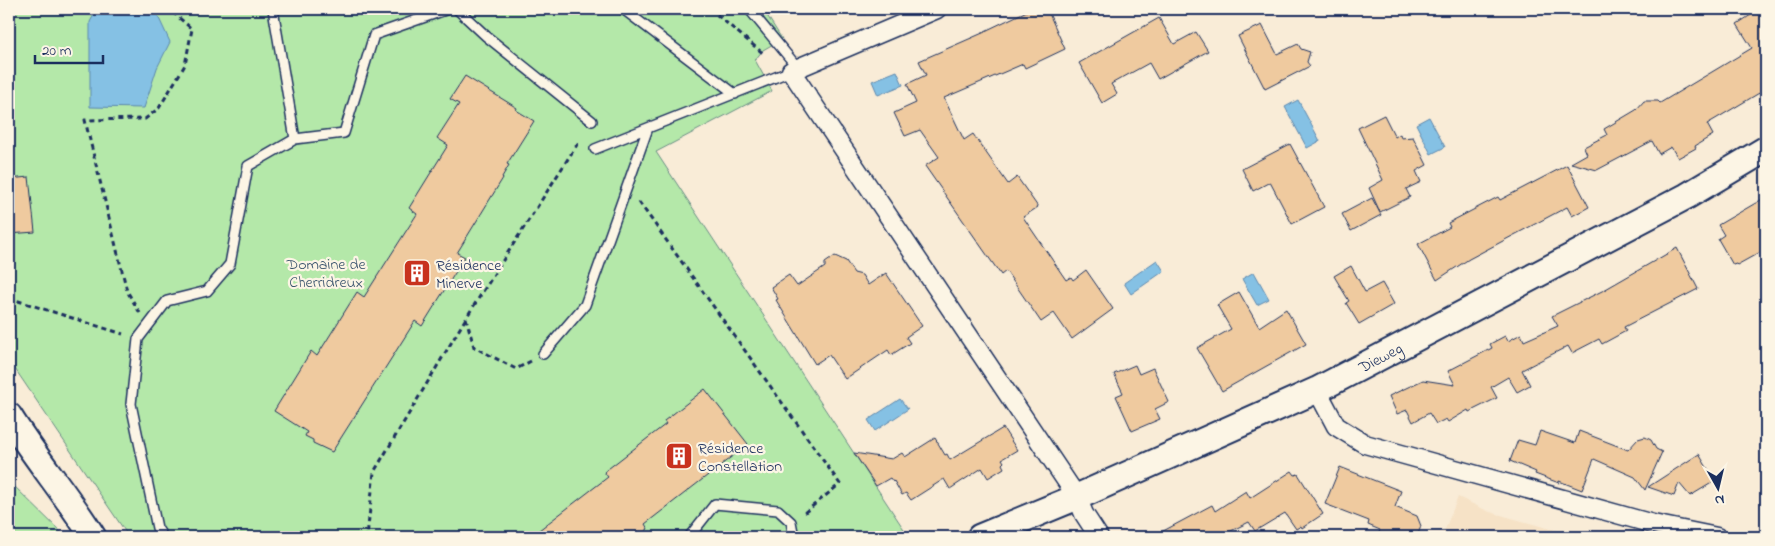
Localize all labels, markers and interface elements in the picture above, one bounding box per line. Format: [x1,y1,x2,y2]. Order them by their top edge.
scale bar [35,32,102,64]
text: 20 m [42,40,72,62]
park label: Domaine de Cherridreux [285,253,366,295]
place label: Résidence Minerve [436,254,502,296]
building icon: Résidence Minerve [402,258,432,288]
street label: Dieweg [1354,337,1407,381]
place label: Résidence Constellation [698,437,782,479]
building icon: Résidence Constellation [664,441,694,471]
north arrow [1692,464,1742,514]
text: N [1713,488,1726,510]

